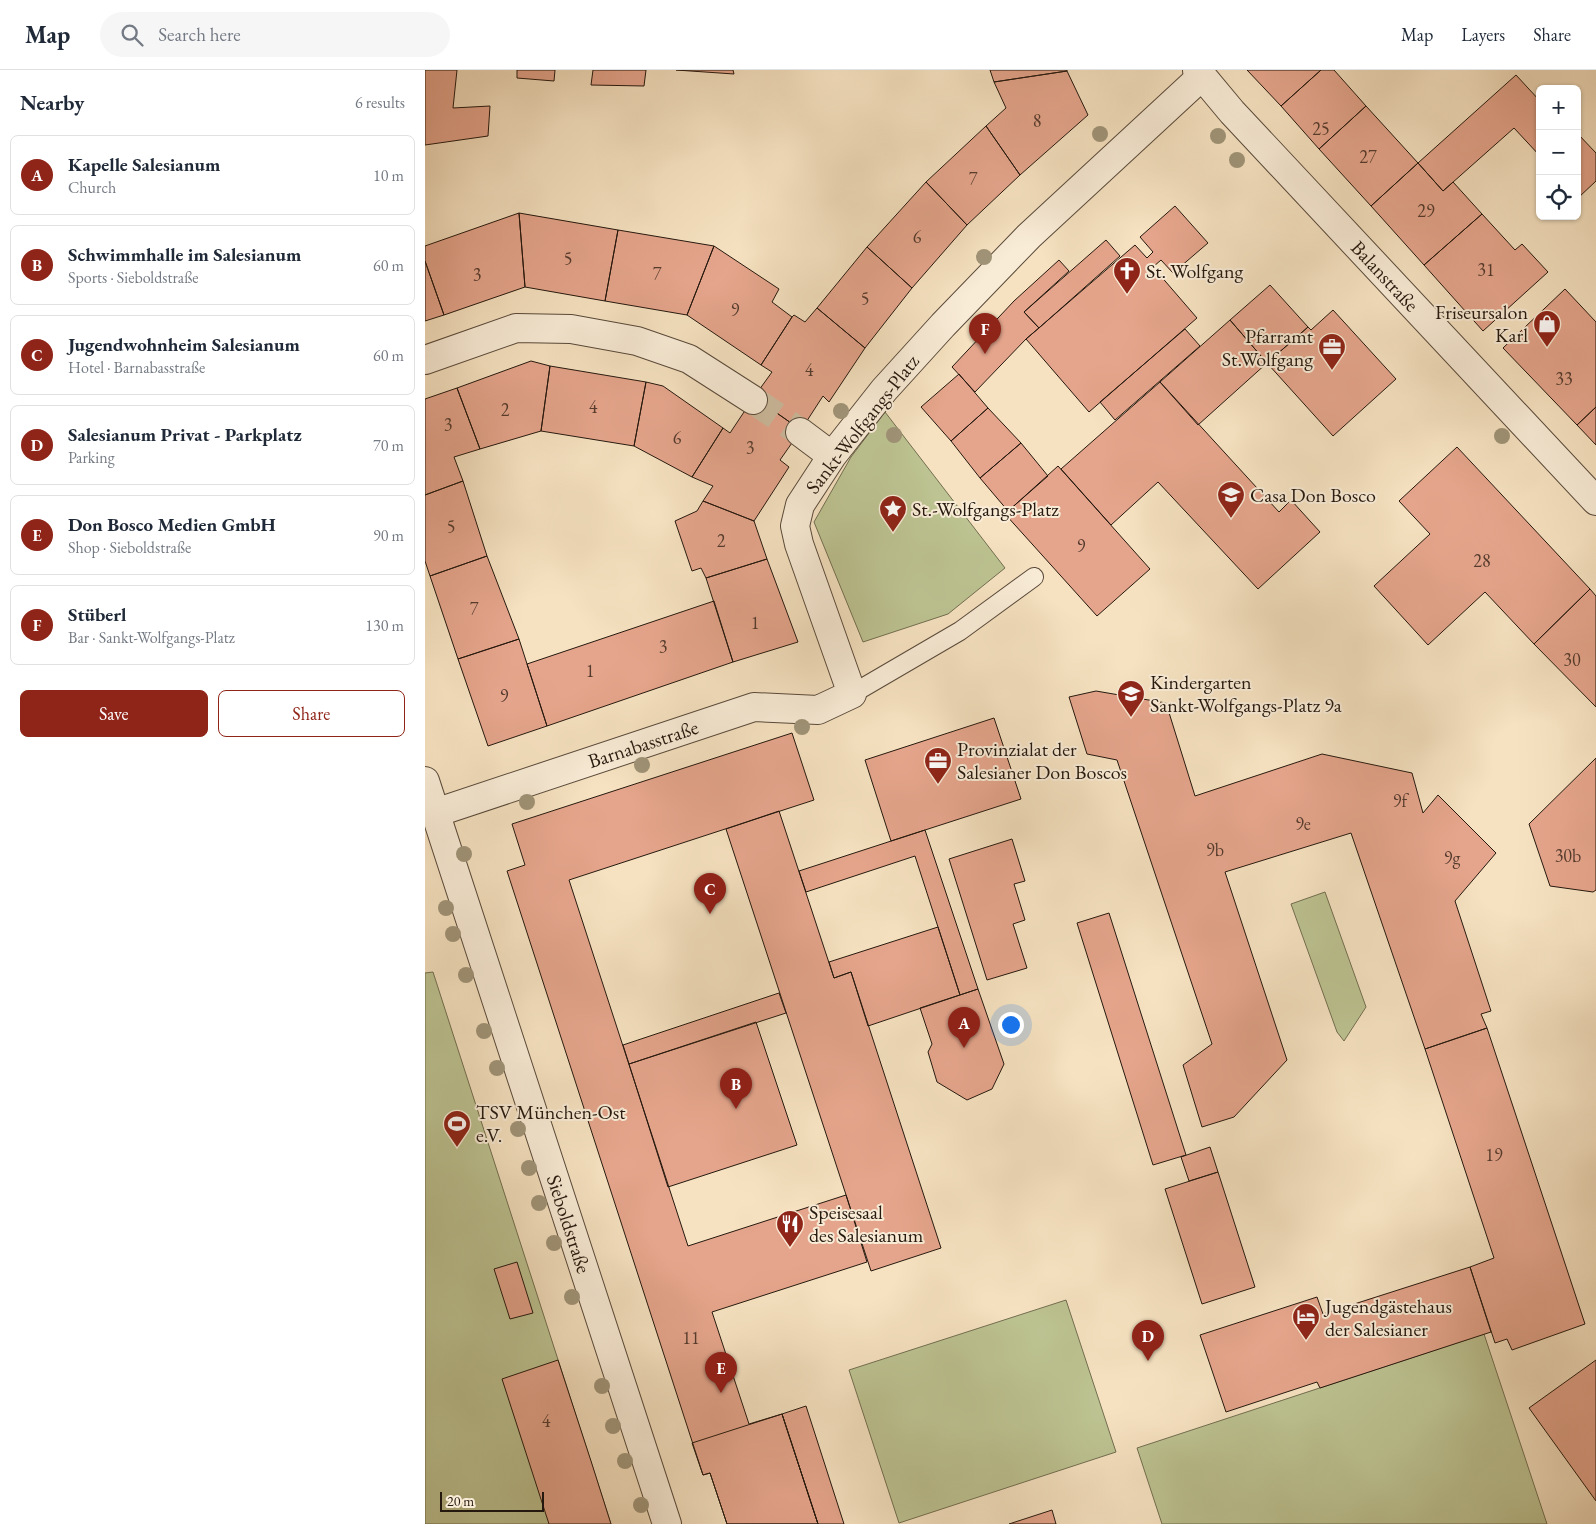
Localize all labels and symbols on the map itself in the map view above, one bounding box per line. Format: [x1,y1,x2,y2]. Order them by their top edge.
house number: 8 [1033,109,1041,132]
house number: 25 [1312,117,1330,140]
house number: 27 [1359,145,1377,168]
house number: 7 [969,167,978,190]
house number: 29 [1417,199,1435,222]
house number: 6 [913,225,922,248]
street label: Balanstraße [1345,235,1425,317]
house number: 5 [564,247,572,270]
church icon: St. Wolfgang [1112,256,1142,295]
place label: St. Wolfgang [1146,258,1243,284]
house number: 31 [1477,258,1495,281]
house number: 7 [653,262,662,285]
house number: 3 [473,263,481,286]
house number: 5 [861,287,869,310]
house number: 9 [731,298,740,321]
place label: Friseursalon Karl [1435,299,1528,348]
shop icon: Friseursalon Karl [1532,309,1562,348]
pin: F [969,313,1001,354]
place label: Pfarramt St.Wolfgang [1222,323,1314,372]
office icon: Pfarramt St.Wolfgang [1317,332,1347,371]
street label: Sankt-Wolfgangs-Platz [799,349,925,499]
house number: 4 [805,358,814,381]
house number: 33 [1555,367,1573,390]
house number: 4 [589,395,598,418]
house number: 2 [501,398,510,421]
house number: 3 [444,413,452,436]
house number: 6 [673,426,682,449]
house number: 3 [746,436,754,459]
school or university icon: Casa Don Bosco [1216,480,1246,519]
place label: Casa Don Bosco [1250,482,1376,508]
place icon: St.-Wolfgangs-Platz [878,494,908,533]
place label: St.-Wolfgangs-Platz [912,496,1059,522]
house number: 5 [447,515,455,538]
house number: 2 [717,529,726,552]
house number: 9 [1077,534,1086,557]
house number: 28 [1473,549,1491,572]
house number: 7 [470,597,479,620]
house number: 1 [751,611,759,634]
house number: 3 [659,635,667,658]
house number: 30 [1563,648,1581,671]
house number: 1 [586,659,594,682]
place label: Kindergarten Sankt-Wolfgangs-Platz 9a [1150,669,1342,718]
school or university icon: Kindergarten Sankt-Wolfgangs-Platz 9a [1116,679,1146,718]
house number: 9 [500,684,509,707]
street label: Barnabasstraße [585,714,702,774]
place label: Provinzialat der Salesianer Don Boscos [957,736,1127,785]
office icon: Provinzialat der Salesianer Don Boscos [923,746,953,785]
house number: 9f [1393,789,1409,812]
house number: 9e [1295,812,1311,835]
house number: 9b [1206,838,1224,861]
house number: 30b [1555,844,1581,867]
house number: 9g [1444,846,1460,869]
pin: C [694,873,726,914]
pin: A [948,1007,980,1048]
your location [998,1012,1024,1038]
pin: B [720,1068,752,1109]
place label: TSV München-Ost e.V. [476,1099,626,1148]
sports icon: TSV München-Ost e.V. [442,1109,472,1148]
house number: 19 [1485,1143,1503,1166]
street label: Sieboldstraße [541,1171,597,1277]
place label: Speisesaal des Salesianum [809,1199,924,1248]
restaurant icon: Speisesaal des Salesianum [775,1209,805,1248]
place label: Jugendgästehaus der Salesianer [1323,1293,1452,1342]
hotel icon: Jugendgästehaus der Salesianer [1291,1302,1321,1341]
pin: D [1132,1320,1164,1361]
house number: 11 [682,1326,700,1349]
pin: E [705,1352,737,1393]
house number: 4 [542,1409,551,1432]
scale bar [440,1489,544,1512]

